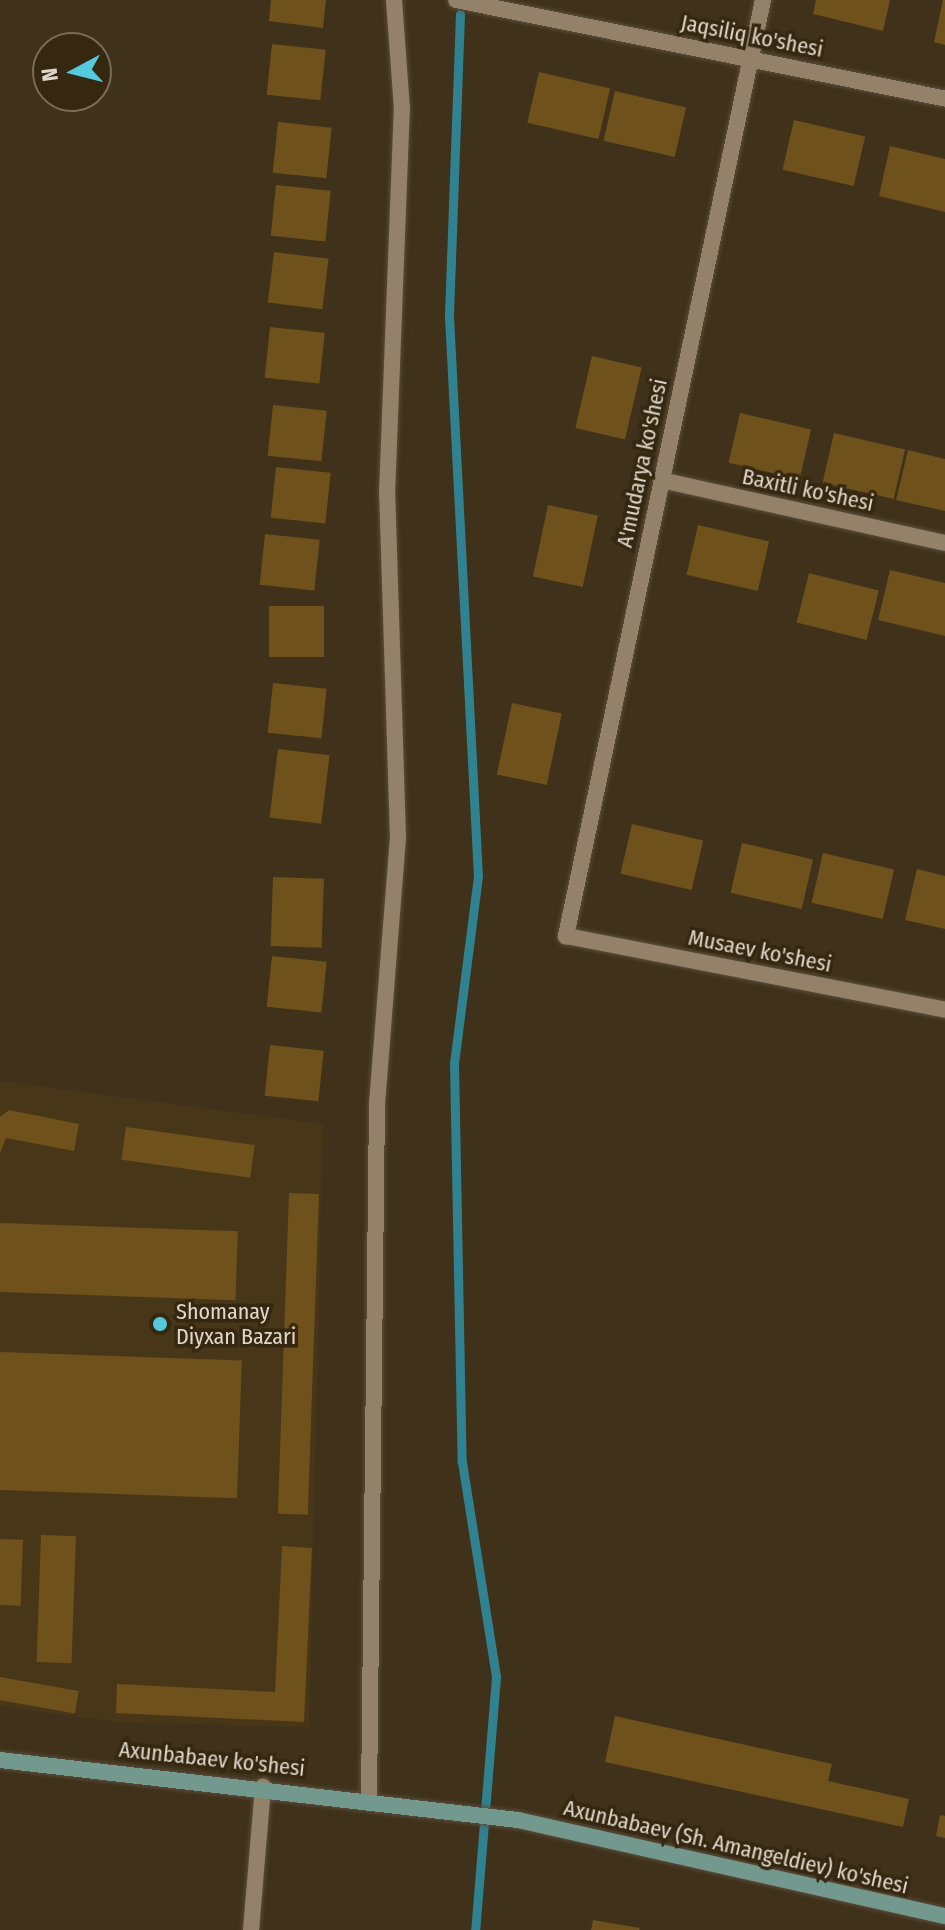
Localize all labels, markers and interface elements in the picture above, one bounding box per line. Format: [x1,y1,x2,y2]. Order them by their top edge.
street label: Jaqsiliq ko'shesi [679,9,825,63]
north arrow [32,32,112,112]
text: N [35,67,64,83]
street label: A'mudarya ko'shesi [611,376,673,550]
street label: Baxitli ko'shesi [740,463,876,517]
street label: Musaev ko'shesi [686,924,834,978]
place label: Shomanay Diyxan Bazari [176,1298,296,1350]
marker: Shomanay Diyxan Bazari [151,1315,169,1333]
street label: Axunbabaev ko'shesi [118,1736,306,1782]
street label: Axunbabaev (Sh. Amangeldiev) ko'shesi [561,1794,911,1900]

